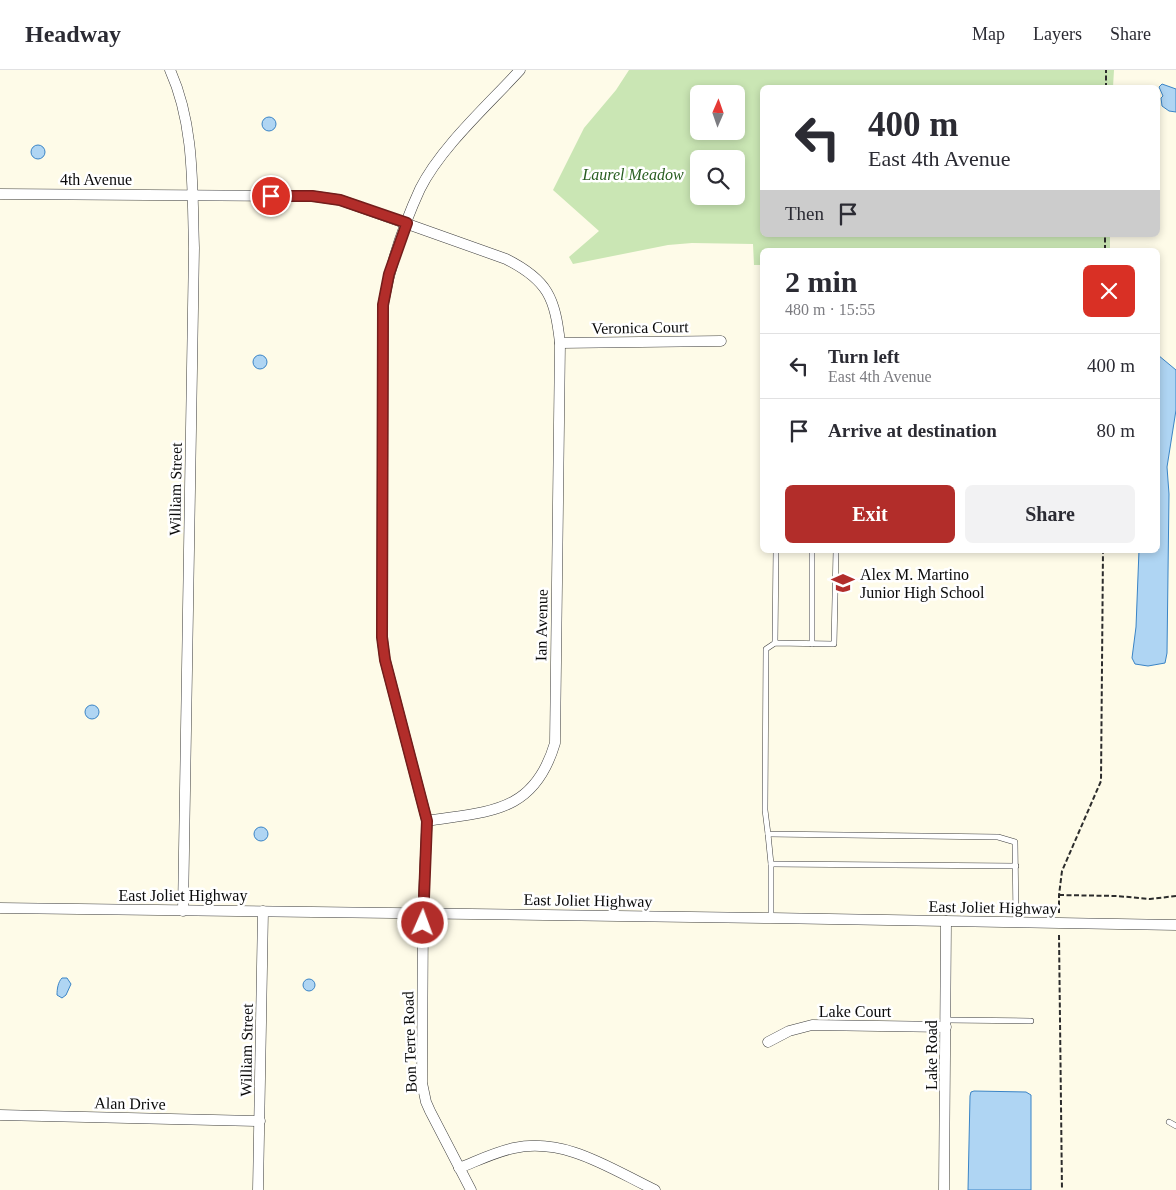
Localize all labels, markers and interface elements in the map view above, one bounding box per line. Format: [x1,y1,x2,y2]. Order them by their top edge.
text: Headway [25,21,121,47]
text: Map [972,24,1005,44]
text: Layers [1033,24,1082,44]
text: Share [1110,24,1151,44]
north arrow [690,85,745,140]
map controls [690,85,745,205]
icon: left [785,105,850,170]
text: 400 m [868,105,958,144]
text: East 4th Avenue [868,146,1011,171]
button: search [690,150,745,205]
park label: Laurel Meadow [581,166,684,183]
street label: 4th Avenue [60,171,132,188]
pin [250,175,292,217]
icon: arrive [257,182,285,210]
icon: arrive [834,200,862,228]
text: Then [785,203,824,224]
text: 2 min [785,265,858,298]
button: close [1083,265,1135,317]
text: 480 m · 15:55 [785,301,875,318]
street label: Veronica Court [591,318,689,337]
text: Turn left [828,346,900,367]
icon: left [785,352,813,380]
text: 400 m [1087,355,1135,376]
text: East 4th Avenue [828,368,932,385]
icon: arrive [785,417,813,445]
text: Arrive at destination [828,420,997,441]
text: 80 m [1096,420,1135,441]
street label: William Street [166,442,185,536]
button: Exit [785,485,955,543]
button: Share [965,485,1135,543]
place label: Alex M. Martino Junior High School [860,566,985,602]
school or university icon: Alex M. Martino Junior High School [830,570,856,596]
street label: Ian Avenue [532,589,551,661]
street label: East Joliet Highway [119,887,247,905]
street label: East Joliet Highway [523,891,653,911]
position arrow [396,896,448,948]
street label: East Joliet Highway [928,898,1058,918]
street label: Bon Terre Road [399,991,420,1093]
street label: William Street [237,1003,256,1097]
street label: Lake Court [819,1003,892,1020]
street label: Lake Road [923,1020,940,1090]
street label: Alan Drive [94,1094,166,1113]

